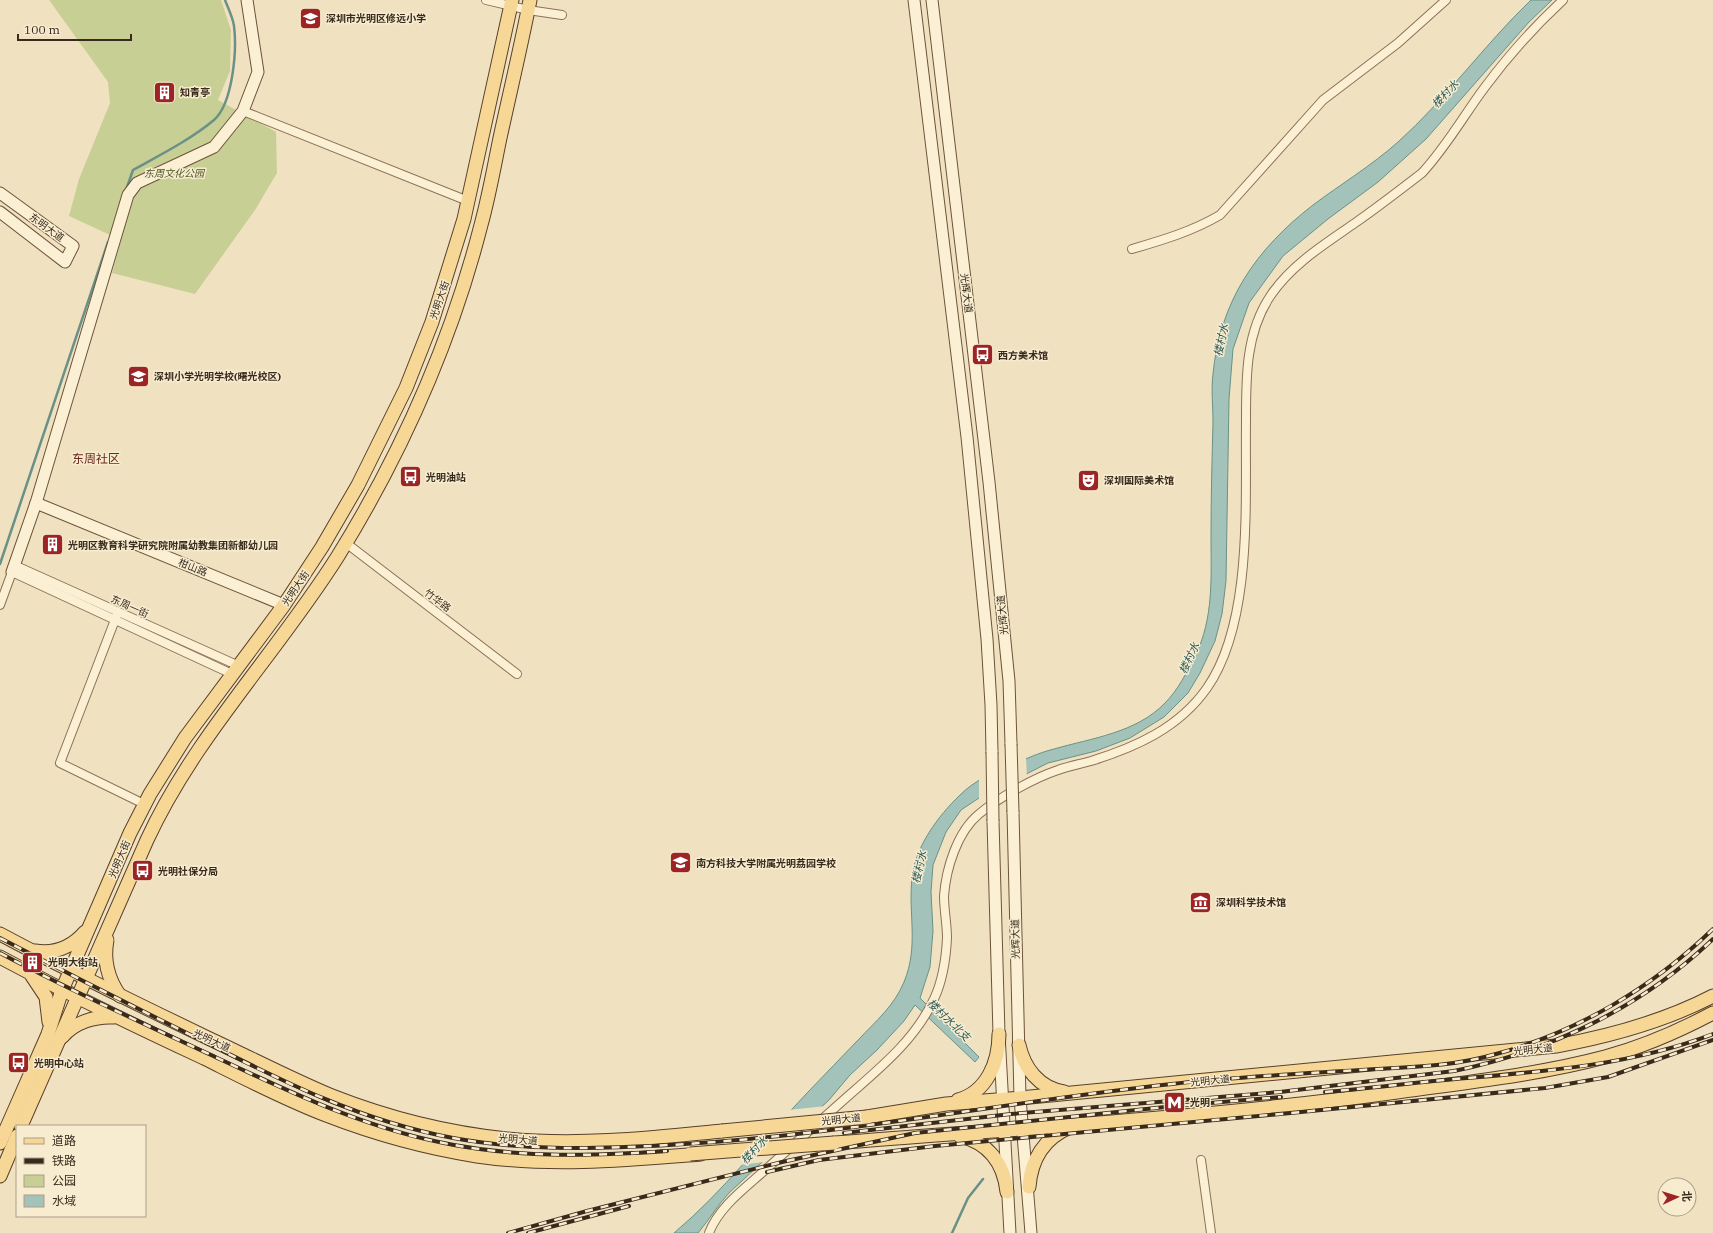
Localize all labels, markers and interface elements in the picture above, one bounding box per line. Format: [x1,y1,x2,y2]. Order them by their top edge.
school or university icon: 深圳市光明区修远小学 [298,5,324,31]
place label: 深圳市光明区修远小学 [326,12,426,25]
scale bar [18,16,131,42]
text: 100 m [24,22,60,37]
water label: 楼村水 [1429,76,1462,111]
building icon: 知青亭 [152,79,178,105]
place label: 知青亭 [180,86,210,99]
park label: 东周文化公园 [144,167,206,180]
street label: 东明大道 [27,210,67,244]
street label: 光辉大道 [958,272,975,314]
street label: 光明大街 [427,279,452,321]
water label: 楼村水 [1211,321,1231,358]
bus stop icon: 西方美术馆 [970,342,996,368]
place label: 西方美术馆 [998,349,1048,362]
school or university icon: 深圳小学光明学校(曙光校区) [125,363,151,389]
place label: 深圳小学光明学校(曙光校区) [154,370,282,383]
district label: 东周社区 [72,451,120,466]
bus stop icon: 光明油站 [398,464,424,490]
theatre icon: 深圳国际美术馆 [1075,467,1101,493]
place label: 光明油站 [426,471,466,484]
place label: 深圳国际美术馆 [1104,474,1174,487]
building icon: 光明区教育科学研究院附属幼教集团新都幼儿园 [40,532,66,558]
place label: 光明区教育科学研究院附属幼教集团新都幼儿园 [68,539,278,552]
street label: 柑山路 [176,556,209,579]
street label: 光明大街 [279,568,312,608]
street label: 竹华路 [422,586,454,615]
street label: 东周一街 [109,592,151,621]
street label: 光辉大道 [994,594,1011,636]
water label: 楼村水 [1176,639,1203,676]
street label: 光明大街 [106,838,133,880]
water label: 楼村水 [908,848,930,885]
school or university icon: 南方科技大学附属光明荔园学校 [667,850,693,876]
place label: 南方科技大学附属光明荔园学校 [696,857,836,870]
bus stop icon: 光明社保分局 [130,858,156,884]
place label: 光明社保分局 [158,865,218,878]
museum icon: 深圳科学技术馆 [1188,889,1214,915]
place label: 深圳科学技术馆 [1216,896,1286,909]
street label: 光辉大道 [1009,919,1022,959]
building icon: 光明大街站 [19,949,45,975]
place label: 光明大街站 [48,956,98,969]
water label: 楼村水北支 [924,996,975,1046]
street label: 光明大道 [191,1026,233,1055]
street label: 光明大道 [1512,1041,1554,1058]
bus stop icon: 光明中心站 [6,1050,32,1076]
place label: 光明中心站 [34,1057,84,1070]
street label: 光明大道 [1189,1072,1231,1089]
metro station icon: 光明 [1161,1089,1187,1115]
place label: 光明 [1190,1096,1210,1109]
street label: 光明大道 [820,1111,862,1128]
legend [16,1125,146,1217]
street label: 光明大道 [497,1131,538,1148]
text: 道路 [52,1133,76,1148]
water label: 楼村水 [738,1133,771,1167]
text: 铁路 [52,1153,76,1168]
text: 公园 [52,1173,76,1188]
north arrow [1657,1177,1697,1217]
text: 北 [1680,1190,1694,1202]
text: 水域 [52,1193,76,1208]

